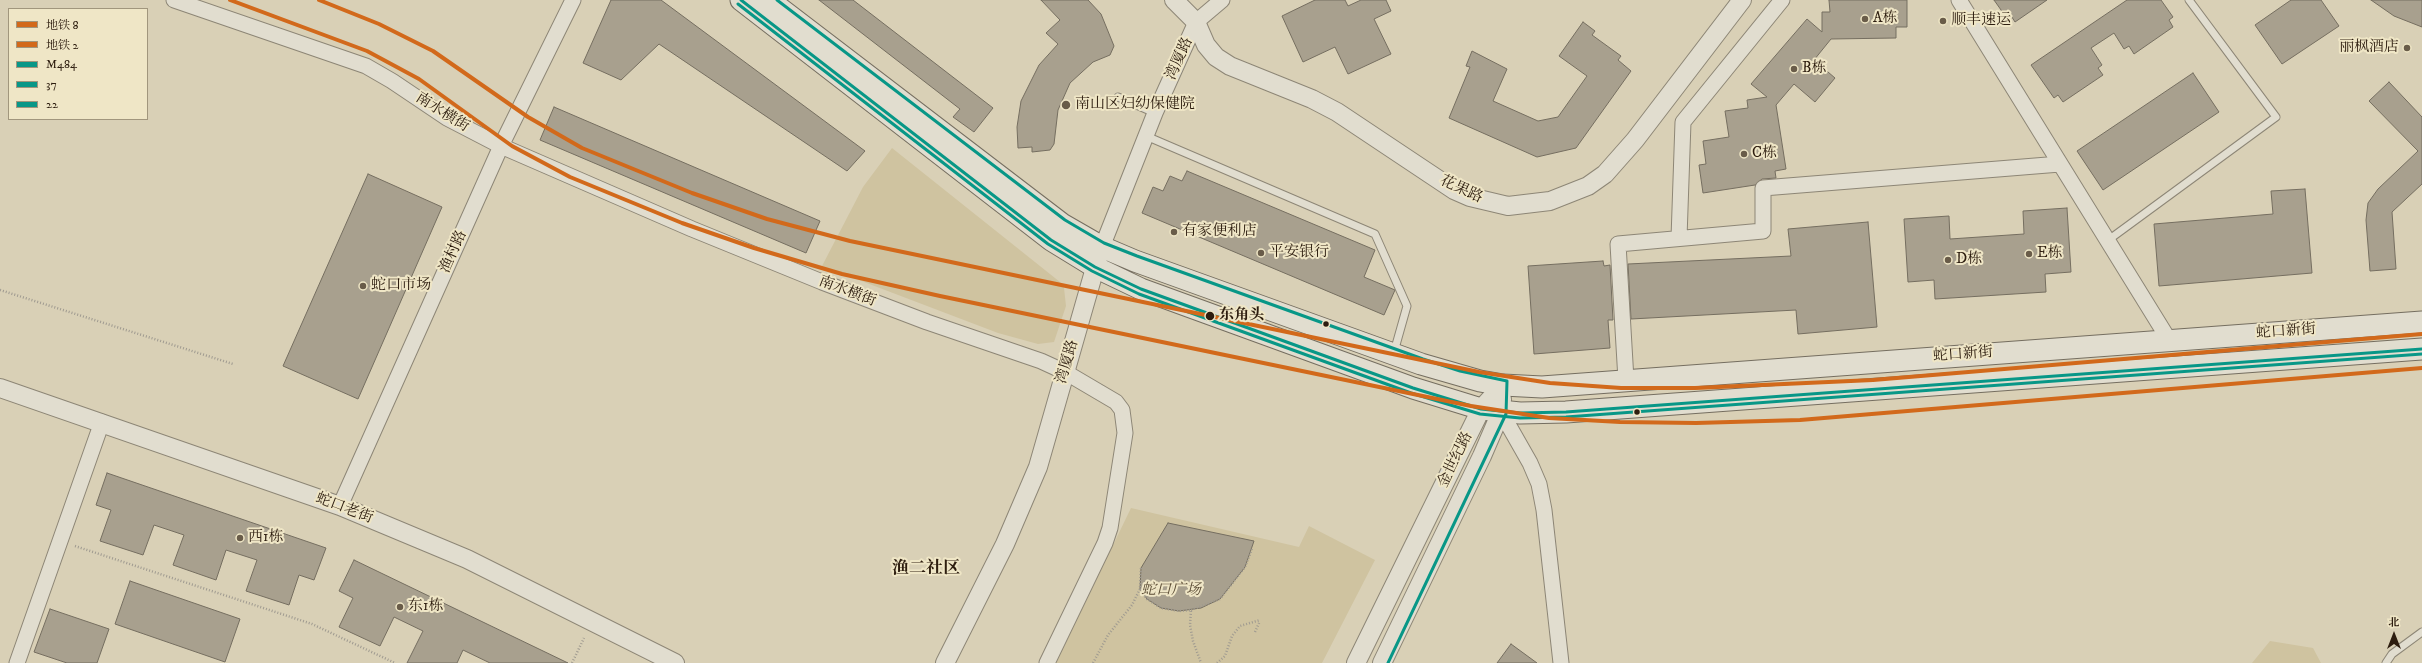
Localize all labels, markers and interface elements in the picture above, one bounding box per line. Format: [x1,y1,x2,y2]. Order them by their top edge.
legend [8,8,148,120]
place label: A栋 [1873,10,1898,28]
place label: 顺丰速运 [1951,12,2011,30]
marker: A栋 [1860,14,1870,24]
marker: 顺丰速运 [1938,16,1948,26]
text: 地铁 8 [46,18,79,33]
street label: 湾厦路 [1163,35,1197,83]
text: 地铁 2 [46,38,78,53]
place label: 丽枫酒店 [2339,39,2399,57]
marker: 丽枫酒店 [2402,43,2412,53]
text: M484 [46,57,77,72]
place label: B栋 [1802,60,1826,78]
marker: B栋 [1789,64,1799,74]
text: 37 [46,77,57,92]
street label: 南水横街 [412,89,472,137]
place label: 南山区妇幼保健院 [1075,96,1195,114]
text: 22 [46,97,58,112]
marker: 南山区妇幼保健院 [1060,99,1072,111]
place label: C栋 [1752,145,1777,163]
marker: C栋 [1739,149,1749,159]
street label: 花果路 [1437,172,1485,208]
place label: 有家便利店 [1182,223,1257,241]
marker: 有家便利店 [1169,227,1179,237]
street label: 渔村路 [437,228,471,276]
place label: 平安银行 [1269,244,1329,262]
place label: E栋 [2037,245,2063,263]
marker: 平安银行 [1256,248,1266,258]
marker: E栋 [2024,249,2034,259]
place label: D栋 [1956,251,1982,269]
marker: D栋 [1943,255,1953,265]
street label: 南水横街 [816,273,878,311]
place label: 蛇口市场 [371,277,431,295]
marker: 蛇口市场 [358,281,368,291]
place label: 东角头 [1219,307,1264,325]
marker: 东角头 [1204,310,1216,322]
unlabelled marker [1321,319,1331,329]
street label: 蛇口新街 [2255,321,2317,343]
street label: 湾厦路 [1053,338,1083,386]
street label: 蛇口新街 [1932,344,1994,366]
unlabelled marker [1632,407,1642,417]
street label: 金世纪路 [1435,429,1477,491]
street label: 蛇口老街 [313,490,375,528]
place label: 西1栋 [248,529,284,547]
marker: 西1栋 [235,533,245,543]
district label: 渔二社区 [892,559,960,579]
park label: 蛇口广场 [1141,582,1201,600]
place label: 东1栋 [408,598,444,616]
marker: 东1栋 [395,602,405,612]
north arrow [2374,615,2414,655]
text: 北 [2389,616,2400,630]

